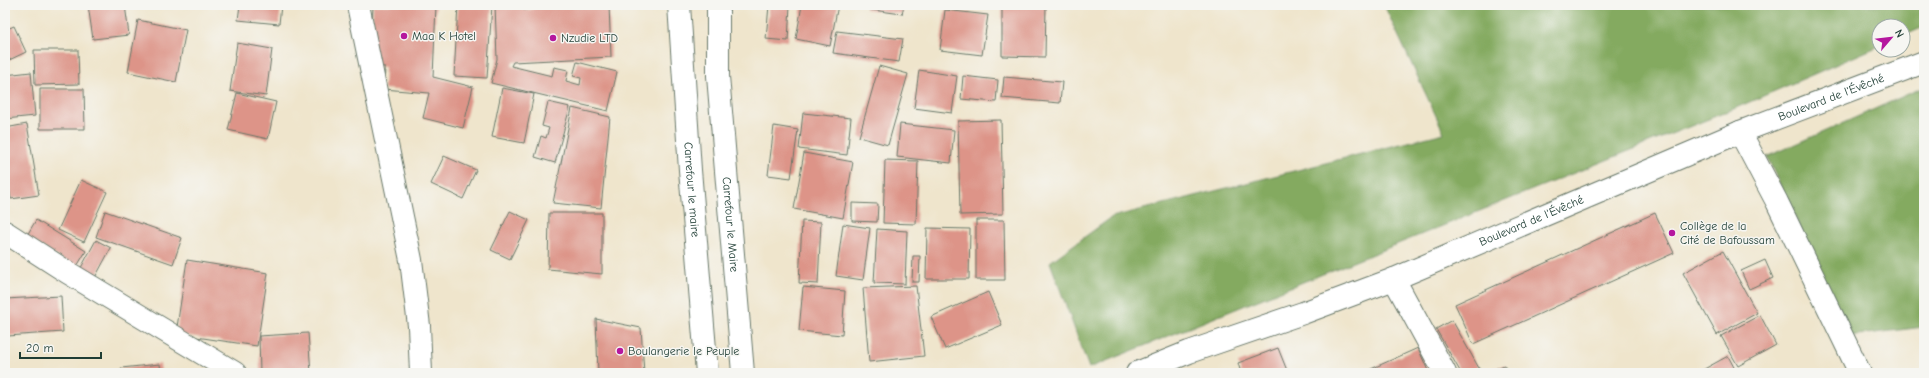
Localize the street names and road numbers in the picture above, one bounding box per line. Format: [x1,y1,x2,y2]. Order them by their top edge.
street label: Boulevard de l'Évêché [1776,71,1886,124]
street label: Carrefour le maire [681,142,703,238]
street label: Carrefour le Maire [720,176,741,273]
street label: Boulevard de l'Évêché [1477,192,1586,249]

